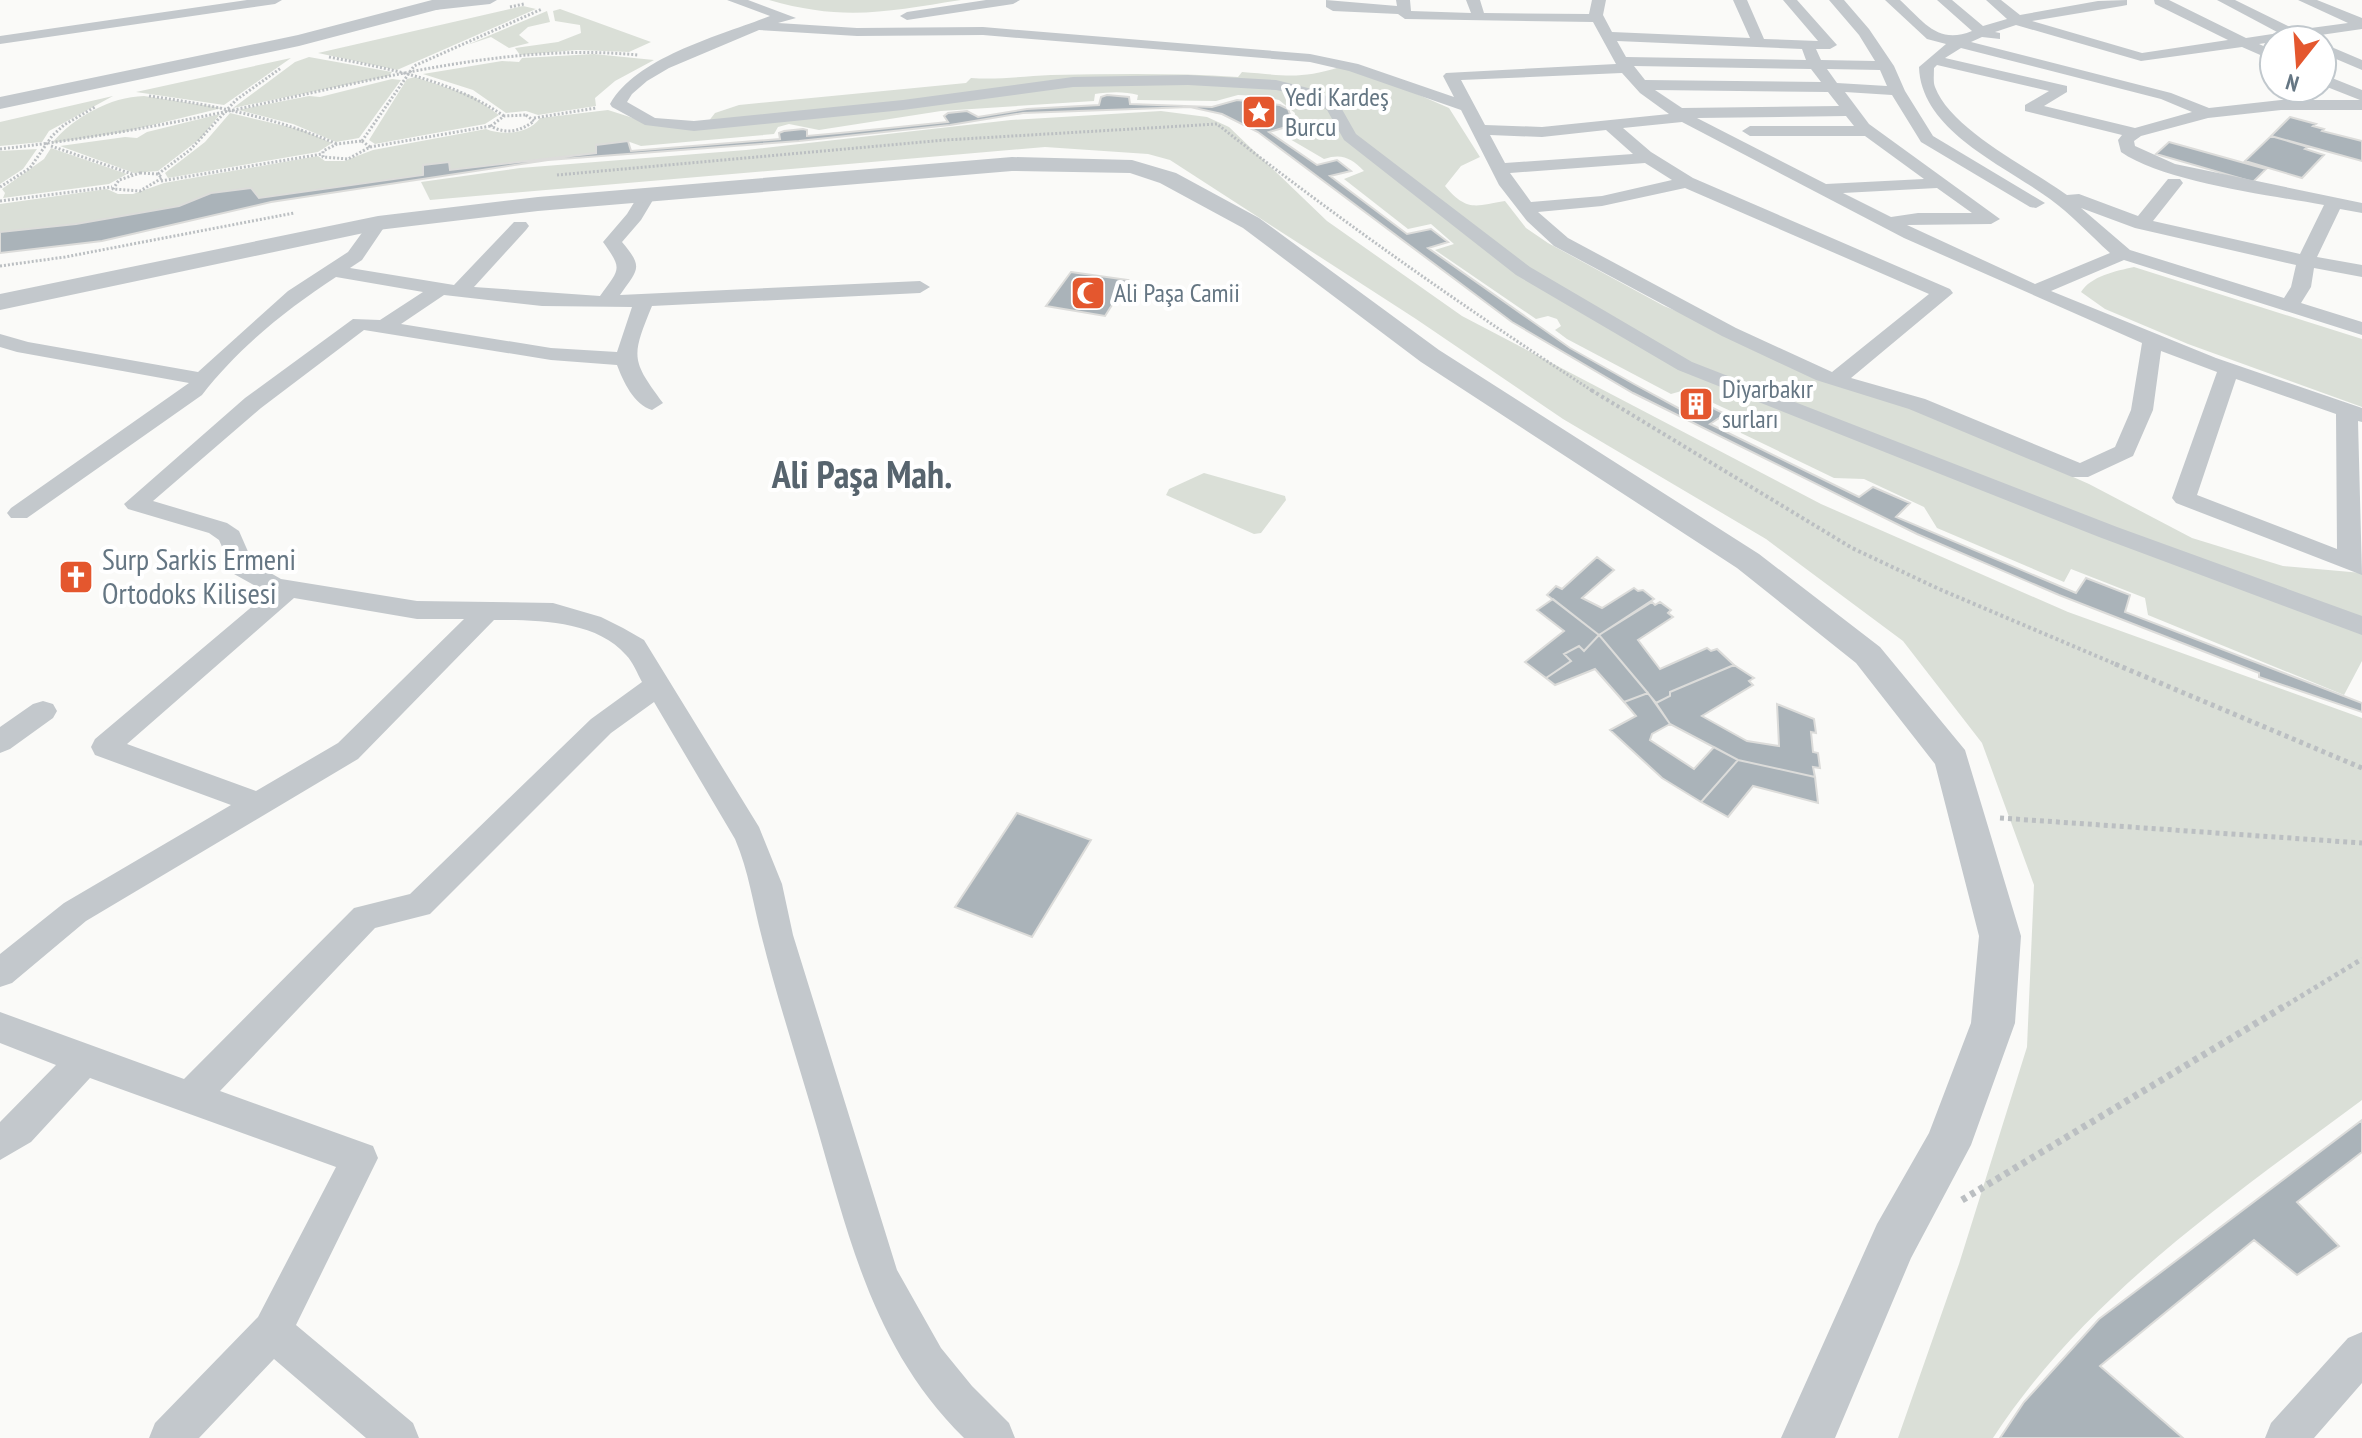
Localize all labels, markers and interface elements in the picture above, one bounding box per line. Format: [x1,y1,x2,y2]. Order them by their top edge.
north arrow [2258,24,2338,104]
text: N [2282,68,2302,98]
place label: Yedi Kardeş Burcu [1285,80,1389,143]
place icon: Yedi Kardeş Burcu [1240,93,1278,131]
mosque icon: Ali Paşa Camii [1069,274,1107,312]
place label: Ali Paşa Camii [1114,276,1240,309]
place label: Diyarbakır surları [1722,372,1813,435]
building icon: Diyarbakır surları [1677,385,1715,423]
district label: Ali Paşa Mah. [771,449,952,498]
place label: Surp Sarkis Ermeni Ortodoks Kilisesi [102,539,296,612]
church icon: Surp Sarkis Ermeni Ortodoks Kilisesi [57,558,95,596]

